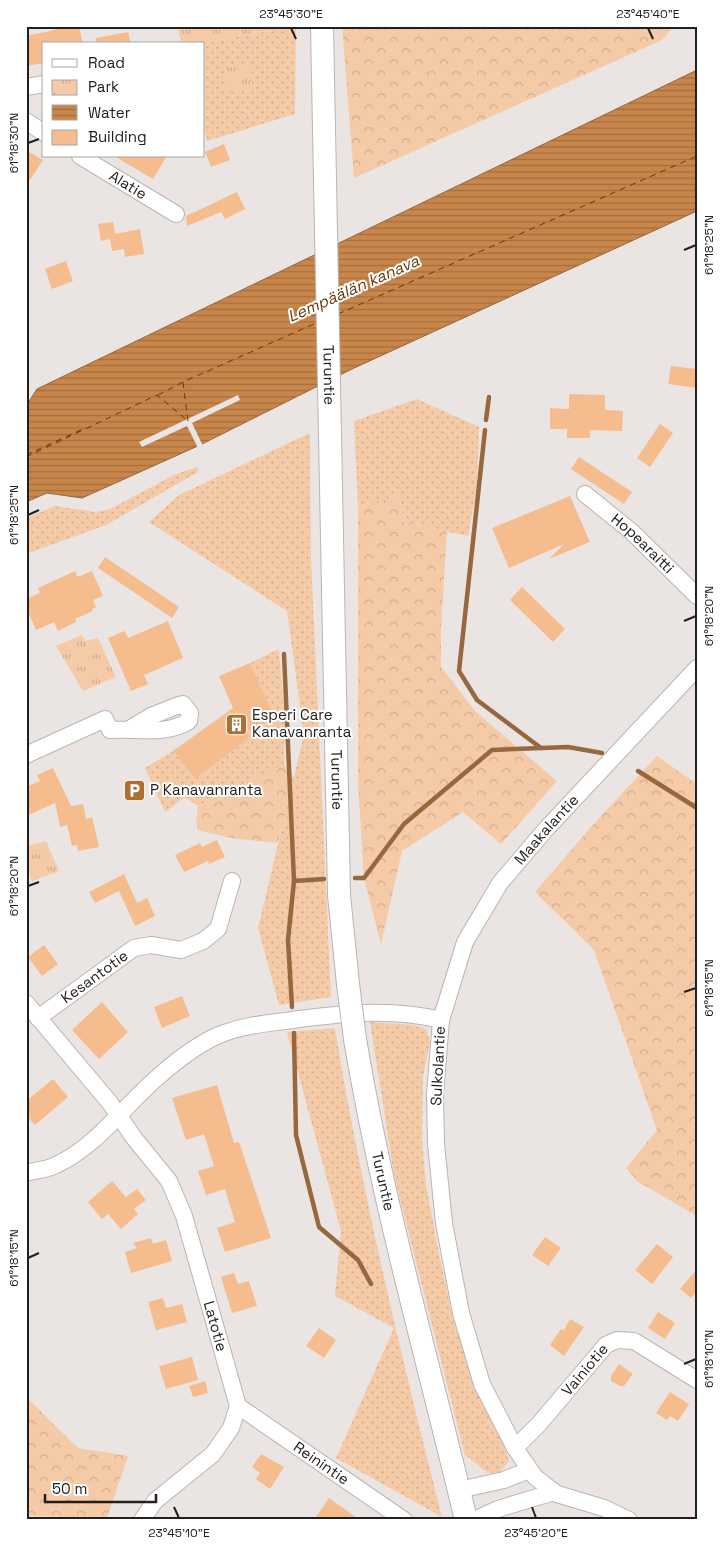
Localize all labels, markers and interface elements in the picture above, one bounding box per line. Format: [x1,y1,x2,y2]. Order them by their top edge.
text: 23°45'30"E [259,6,323,22]
text: 23°45'40"E [616,6,680,22]
legend [42,42,205,158]
text: Road [88,53,125,72]
text: Park [88,77,119,96]
text: Water [88,103,131,122]
text: 61°18'30"N [6,113,22,173]
text: Building [88,127,147,146]
street label: Alatie [106,166,151,203]
text: 61°18'25"N [701,215,717,275]
water label: Lempäälän kanava [284,250,423,327]
street label: Turuntie [319,345,339,405]
text: 61°18'25"N [6,485,22,545]
street label: Hopearaitti [608,509,678,577]
text: 61°18'20"N [701,586,717,646]
place label: Esperi Care Kanavanranta [252,705,352,741]
building icon: Esperi Care Kanavanranta [224,712,248,736]
street label: Turuntie [327,750,347,810]
parking icon: P Kanavanranta [122,778,146,802]
place label: P Kanavanranta [150,780,263,799]
street label: Maakalantie [510,790,583,868]
text: 61°18'20"N [6,856,22,916]
street label: Kesantotie [57,946,132,1007]
text: 61°18'15"N [701,959,717,1017]
street label: Sulkolantie [426,1026,449,1106]
street label: Turuntie [368,1150,400,1213]
text: 61°18'15"N [6,1229,22,1287]
street label: Latotie [200,1299,232,1353]
text: 61°18'10"N [701,1330,717,1388]
street label: Vainiotie [557,1339,612,1399]
street label: Reinintie [290,1437,353,1489]
scale bar [45,1471,156,1503]
text: 50 m [52,1479,87,1498]
text: 23°45'10"E [148,1525,210,1541]
text: 23°45'20"E [504,1525,568,1541]

